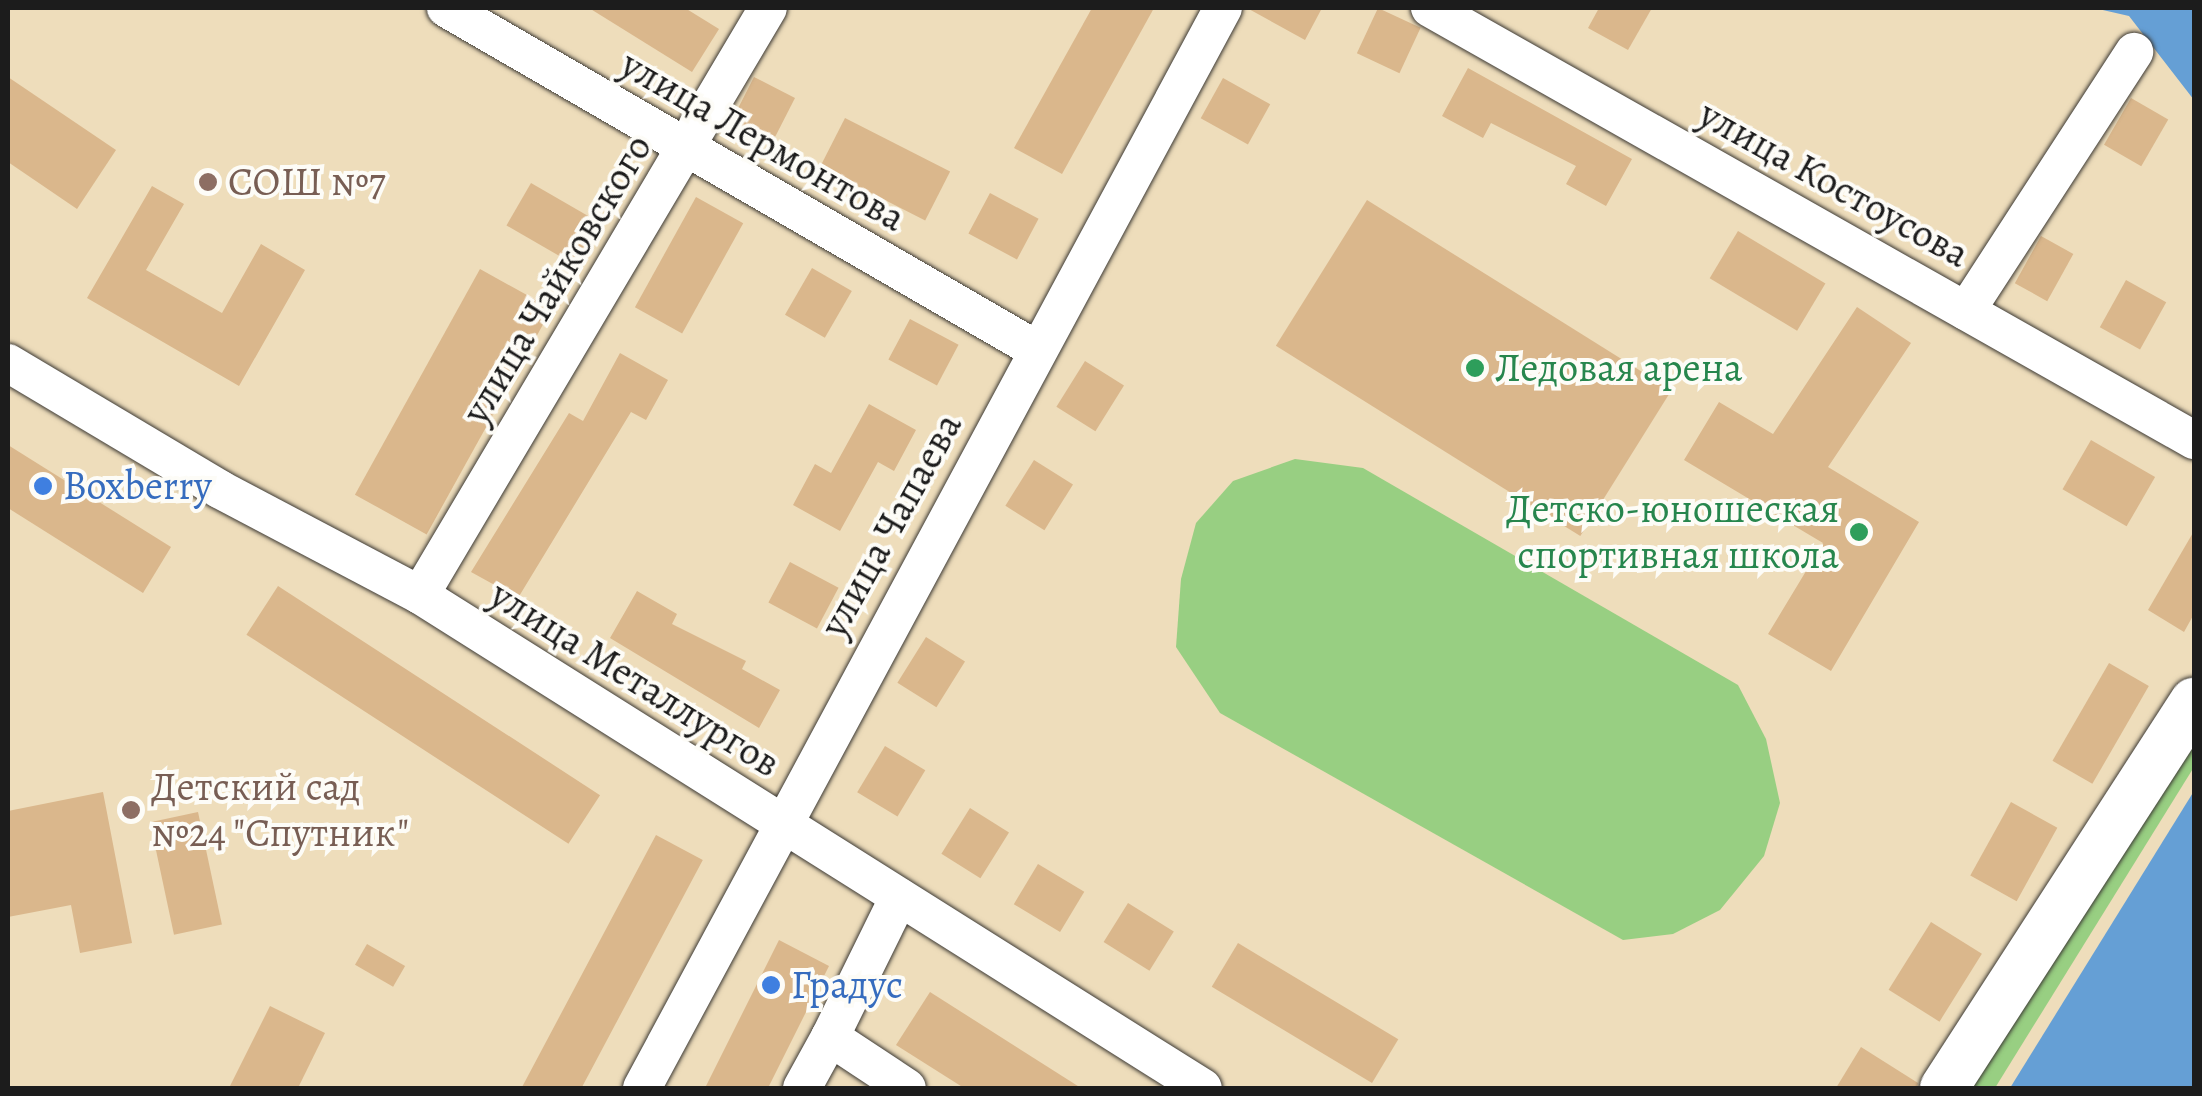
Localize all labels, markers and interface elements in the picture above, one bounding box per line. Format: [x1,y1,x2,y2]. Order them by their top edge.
street label: улица Лермонтова [612,40,914,242]
street label: улица Костоусова [1691,90,1977,278]
street label: улица Чайковского [452,126,662,432]
place label: СОШ №7 [228,158,386,206]
marker: СОШ №7 [197,171,219,193]
place label: Ледовая арена [1495,344,1742,392]
marker: Ледовая арена [1464,357,1486,379]
street label: улица Чапаева [810,405,972,645]
place label: Boxberry [63,462,212,510]
marker: Boxberry [32,475,54,497]
place label: Детско-юношеская спортивная школа [1506,485,1839,579]
marker: Детско-юношеская спортивная школа [1848,521,1870,543]
street label: улица Металлургов [481,571,789,787]
place label: Детский сад №24 "Спутник" [151,763,410,857]
marker: Детский сад №24 "Спутник" [120,799,142,821]
place label: Градус [791,961,903,1009]
marker: Градус [760,974,782,996]

